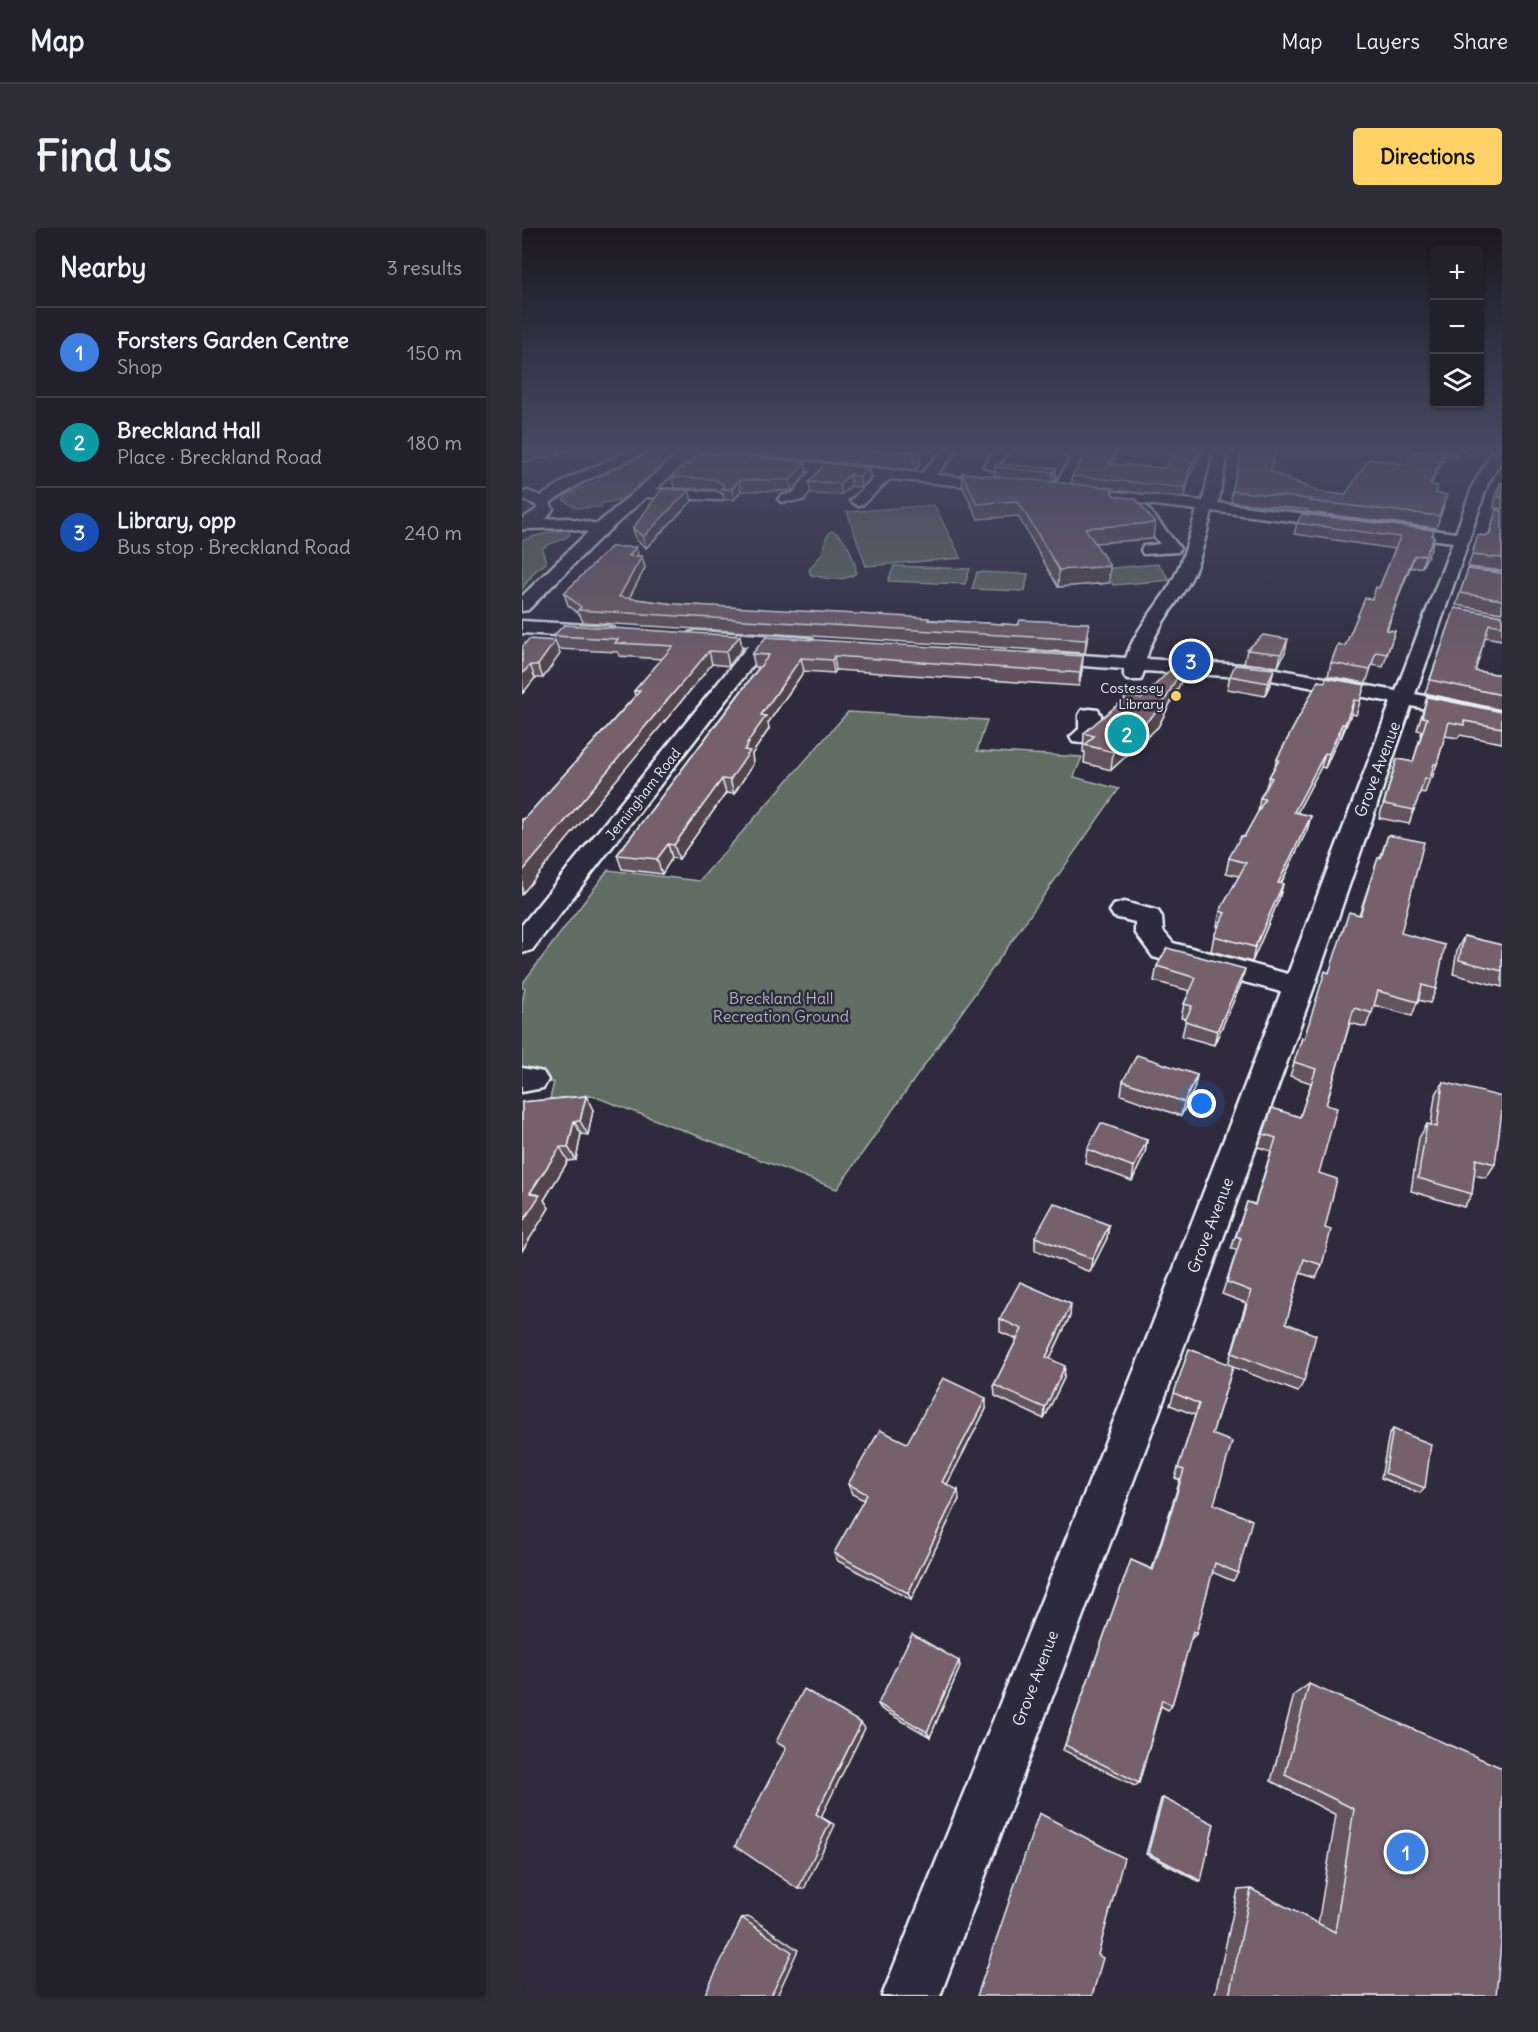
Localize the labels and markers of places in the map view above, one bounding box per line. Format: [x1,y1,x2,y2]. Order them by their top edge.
pin: 3 [1172,638,1210,684]
place label: Costessey Library [1100,679,1164,713]
marker: Costessey Library [1169,689,1183,703]
pin: 2 [1108,712,1146,756]
pin: 1 [1386,1830,1426,1874]

